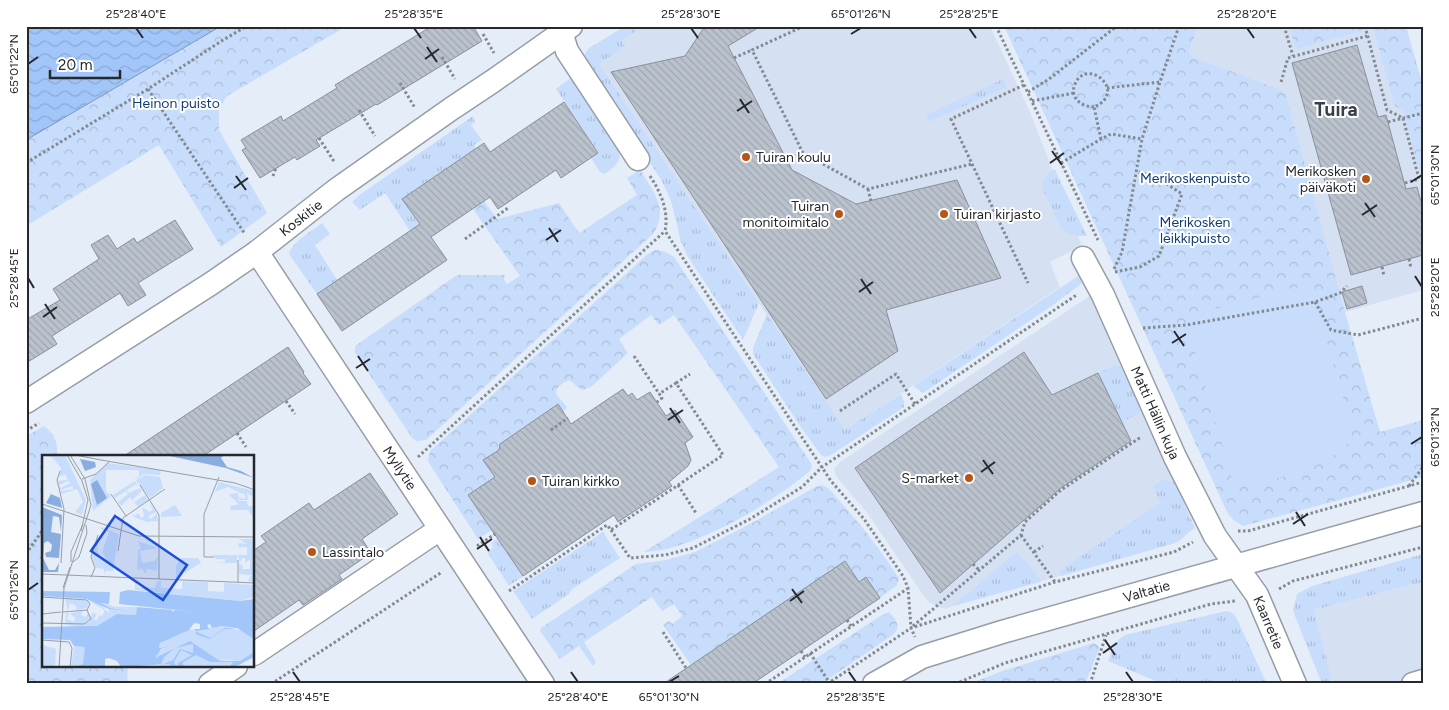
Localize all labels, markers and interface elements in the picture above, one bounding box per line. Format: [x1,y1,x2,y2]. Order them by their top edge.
text: 25°28'40"E [106,7,166,21]
text: 25°28'35"E [385,7,443,21]
text: 25°28'30"E [661,7,721,21]
text: 65°01'26"N [831,7,891,21]
text: 25°28'25"E [939,7,999,21]
text: 25°28'20"E [1217,7,1277,21]
text: 65°01'22"N [7,34,21,94]
scale bar [50,48,120,80]
text: 20 m [58,56,92,74]
park label: Heinon puisto [132,95,220,112]
district label: Tuira [1314,98,1358,121]
text: 65°01'30"N [1428,145,1442,205]
place label: Tuiran koulu [756,149,831,166]
marker: Tuiran koulu [740,151,752,163]
place label: Merikosken päiväkoti [1285,163,1356,196]
park label: Merikoskenpuisto [1140,170,1250,187]
marker: Merikosken päiväkoti [1360,173,1372,185]
street label: Koskitie [276,196,326,240]
place label: Tuiran monitoimitalo [743,198,829,231]
place label: Tuiran kirjasto [954,206,1041,223]
marker: Tuiran monitoimitalo [833,208,845,220]
marker: Tuiran kirjasto [938,208,950,220]
park label: Merikosken leikkipuisto [1160,214,1231,247]
text: 25°28'45"E [7,248,21,308]
text: 25°28'20"E [1428,257,1442,317]
street label: Matti Hällin kuja [1127,364,1183,462]
text: 65°01'32"N [1428,407,1442,467]
street label: Myllytie [379,443,420,494]
inset map [42,455,255,668]
place label: S-market [901,470,959,487]
marker: S-market [963,472,975,484]
place label: Tuiran kirkko [542,473,620,490]
marker: Tuiran kirkko [526,475,538,487]
place label: Lassintalo [322,544,384,561]
marker: Lassintalo [306,546,318,558]
text: 65°01'26"N [7,560,21,620]
street label: Valtatie [1121,577,1172,606]
street label: Kaarretie [1249,593,1287,652]
text: 25°28'45"E [270,690,330,704]
text: 25°28'40"E [548,690,608,704]
text: 65°01'30"N [639,690,699,704]
text: 25°28'35"E [827,690,885,704]
text: 25°28'30"E [1103,690,1163,704]

